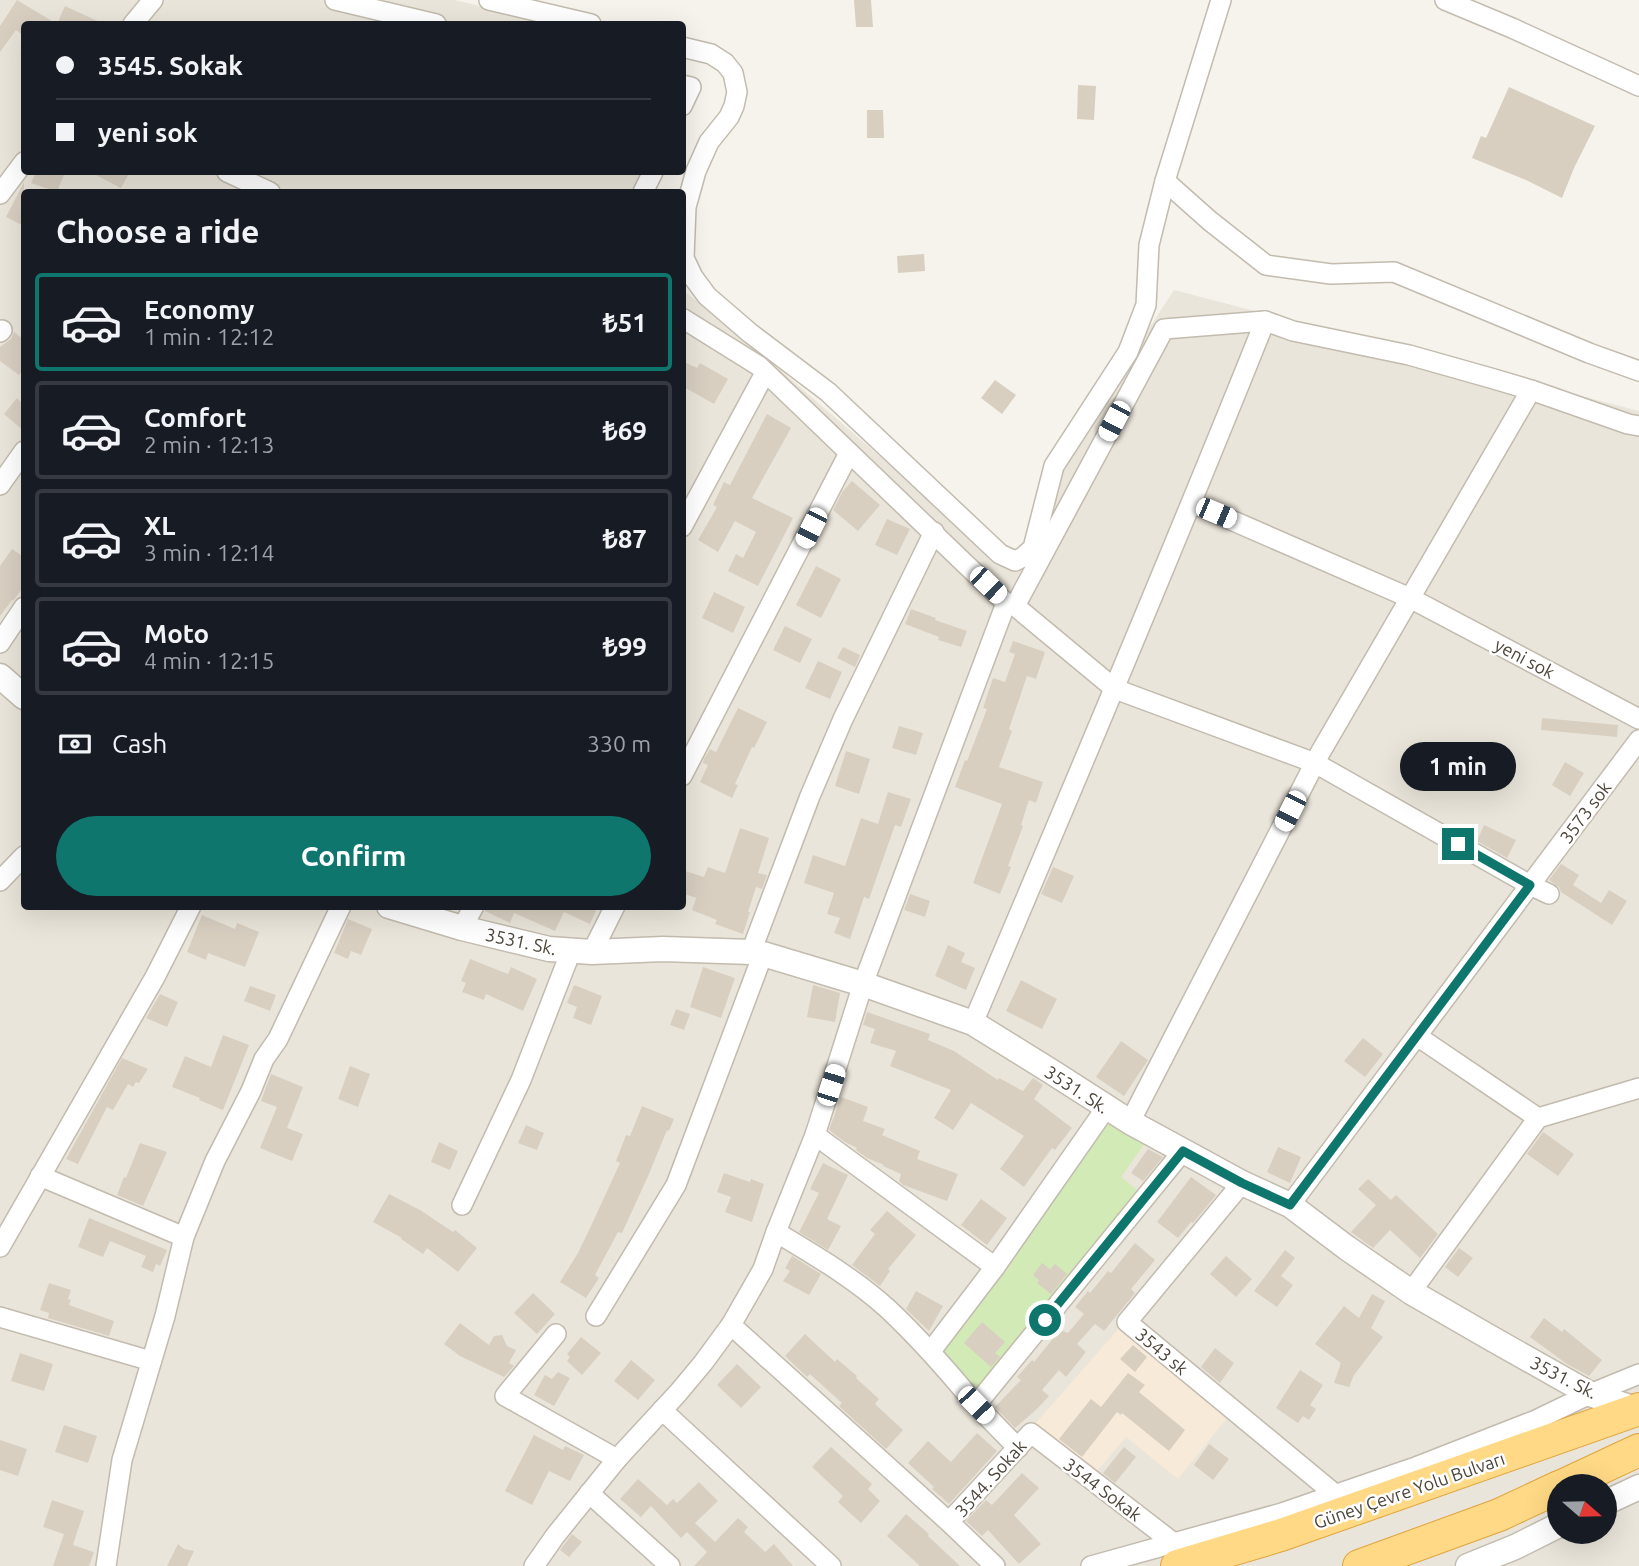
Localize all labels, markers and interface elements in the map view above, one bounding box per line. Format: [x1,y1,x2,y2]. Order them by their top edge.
text: 3545. Sokak [98,51,243,80]
text: yeni sok [98,118,198,147]
text: Choose a ride [56,213,259,249]
icon: car [60,291,123,354]
text: Economy [144,295,254,324]
text: ₺51 [603,308,647,337]
text: 1 min · 12:12 [144,324,275,349]
car [1095,398,1134,444]
icon: car [60,399,123,462]
text: Comfort [144,403,247,432]
text: ₺69 [603,416,647,445]
text: 2 min · 12:13 [144,432,275,457]
car [1193,495,1240,531]
car [793,505,830,551]
icon: car [60,507,123,570]
text: XL [144,511,175,540]
text: ₺87 [603,524,647,553]
text: 3 min · 12:14 [144,540,275,565]
car [966,563,1011,607]
icon: car [60,615,123,678]
text: Moto [144,619,209,648]
text: ₺99 [603,632,647,661]
street label: yeni sok [1492,634,1558,682]
text: 4 min · 12:15 [144,648,275,673]
icon: cash [56,725,94,763]
text: Cash [112,729,167,758]
text: 330 m [587,731,651,756]
callout: 1 min [1400,742,1516,792]
text: 1 min [1429,754,1487,779]
street label: 3573 sok [1555,777,1615,847]
car [1272,788,1309,834]
button: Confirm [56,816,651,896]
route end [1442,828,1474,860]
street label: 3531. Sk. [484,924,558,958]
street label: 3531. Sk. [1041,1061,1113,1117]
car [815,1062,848,1108]
route start [1029,1304,1061,1336]
street label: 3543 sk [1132,1324,1192,1378]
street label: 3531. Sk. [1527,1352,1601,1402]
car [954,1383,999,1427]
street label: 3544. Sokak [950,1435,1030,1521]
street label: Güney Çevre Yolu Bulvarı [1311,1448,1507,1532]
street label: 3544 Sokak [1060,1453,1146,1525]
north arrow [1547,1474,1617,1544]
map controls [1547,1474,1617,1544]

